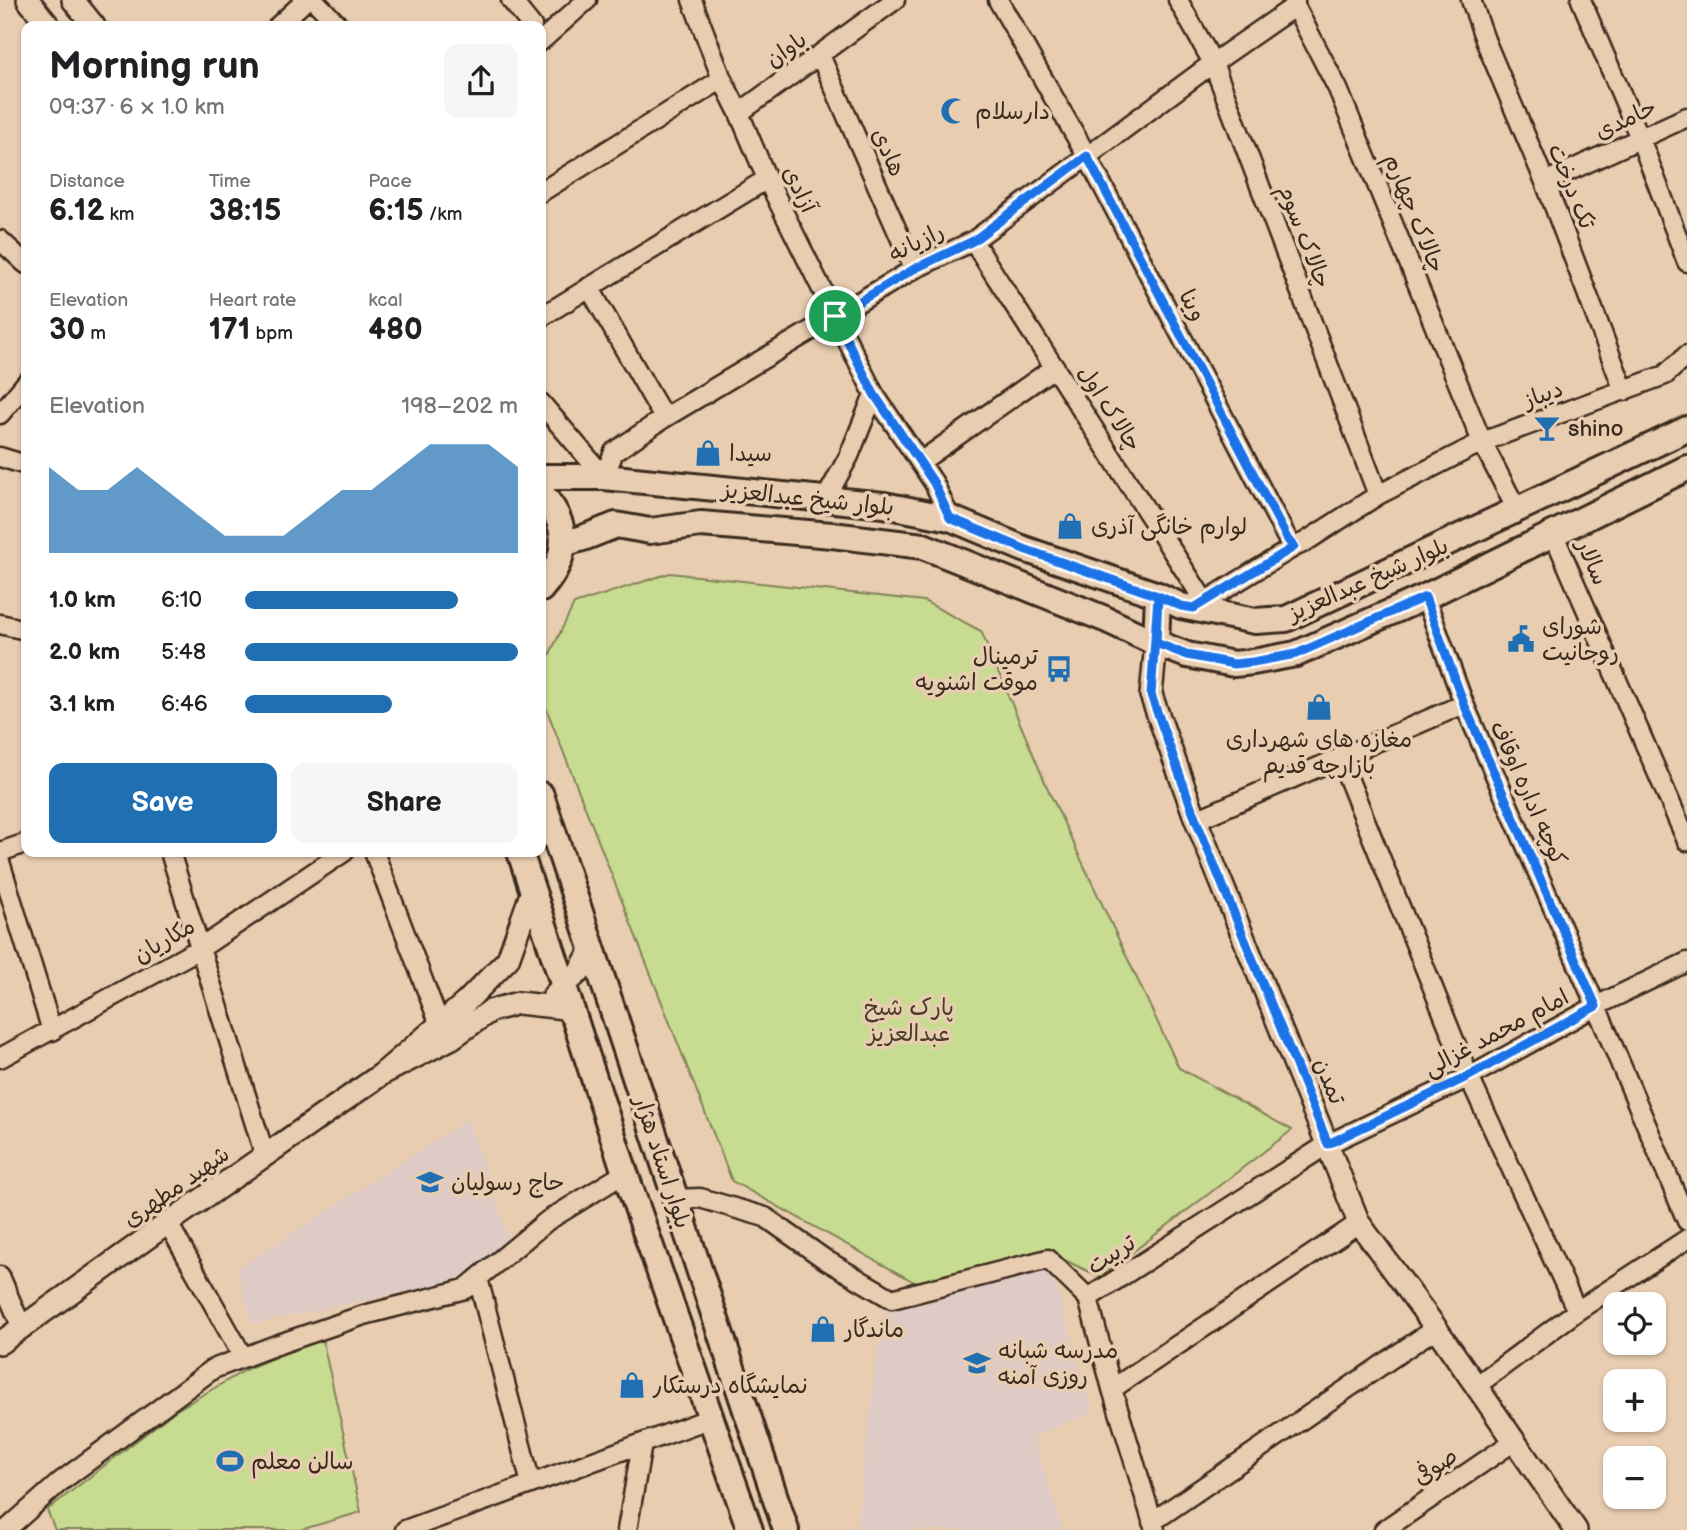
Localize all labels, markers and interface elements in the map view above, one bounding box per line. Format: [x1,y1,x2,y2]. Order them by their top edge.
street label: باوان [761,26,813,74]
text: Morning run [49,44,260,89]
button: share [444,44,518,118]
text: 09:37 · 6 × 1.0 km [49,93,225,121]
street label: حامدی [1591,94,1660,146]
mosque icon: دارسلام [939,96,969,126]
place label: دارسلام [975,98,1050,129]
street label: هادی [865,124,911,181]
street label: تک درخت [1541,140,1601,233]
street label: چالاک چهارم [1375,150,1451,278]
street label: آزادی [776,161,823,219]
text: Distance [49,170,125,193]
text: Time [209,170,251,193]
text: Pace [368,170,412,193]
street label: چالاک سوم [1270,181,1337,293]
text: 6.12 [49,193,104,229]
text: 38:15 [209,193,281,229]
text: 6:15 [368,193,424,229]
text: km [104,203,135,226]
text: /km [424,203,462,226]
street label: رازیانه [884,217,949,269]
street label: وینا [1172,285,1212,326]
pin [805,286,865,346]
text: Elevation [49,289,128,312]
text: Heart rate [209,289,296,312]
text: kcal [368,289,402,312]
icon: arrive [816,297,854,335]
text: 30 [49,312,85,348]
text: 171 [209,312,250,348]
text: 480 [368,312,423,348]
text: m [85,322,106,345]
text: bpm [250,322,293,345]
street label: چالاک اول [1071,360,1147,457]
street label: دیباز [1518,375,1567,416]
text: Elevation [49,392,145,420]
text: 198–202 m [401,392,518,420]
bar icon: shino [1532,413,1562,443]
place label: shino [1568,415,1624,443]
shop icon: سیدا [693,438,723,468]
place label: سیدا [729,440,772,468]
street label: بلوار شیخ عبدالعزیز [718,476,895,523]
shop icon: لوارم خانگی آذری [1055,511,1085,541]
place label: لوارم خانگی آذری [1091,513,1247,544]
street label: بلوار شیخ عبدالعزیز [1282,532,1453,630]
street label: سالار [1569,534,1614,589]
text: 1.0 km [49,586,116,614]
text: 6:10 [161,586,202,614]
place label: شورای روحانیت [1542,613,1619,667]
public building icon: شورای روحانیت [1506,624,1536,654]
text: 2.0 km [49,638,120,666]
text: 5:48 [161,638,206,666]
place label: ترمینال موقت اشنویه [916,643,1038,697]
bus stop icon: ترمینال موقت اشنویه [1044,654,1074,684]
text: 3.1 km [49,690,115,718]
text: 6:46 [161,690,208,718]
shop icon: مغازه های شهرداری بازارچه قدیم [1304,692,1334,722]
street label: کوچه اداره اوقاف [1484,717,1573,870]
place label: مغازه های شهرداری بازارچه قدیم [1226,726,1412,783]
button: Save [49,763,277,843]
button: Share [291,763,518,843]
street label: مکاریان [129,912,200,970]
street label: امام محمد غزالی [1419,983,1575,1085]
park label: پارک شیخ عبدالعزیز [864,994,954,1048]
street label: تمدن [1307,1054,1351,1109]
street label: بلوار استاد هژار [627,1091,697,1232]
street label: شهید مطهری [118,1140,235,1234]
school or university icon: حاج رسولیان [415,1167,445,1197]
place label: حاج رسولیان [451,1169,565,1198]
street label: تربیت [1082,1229,1141,1281]
map controls [1603,1292,1666,1509]
button: locate [1603,1292,1666,1355]
shop icon: ماندگار [808,1314,838,1344]
place label: ماندگار [843,1316,904,1344]
place label: مدرسه شبانه روزی آمنه [998,1337,1118,1391]
school or university icon: مدرسه شبانه روزی آمنه [962,1348,992,1378]
button: + [1603,1369,1666,1432]
shop icon: نمایشگاه درستکار [617,1370,647,1400]
place label: نمایشگاه درستکار [652,1372,808,1400]
street label: صوفی [1407,1440,1463,1492]
sports icon: سالن معلم [215,1446,245,1476]
button: − [1603,1446,1666,1509]
place label: سالن معلم [251,1448,354,1479]

